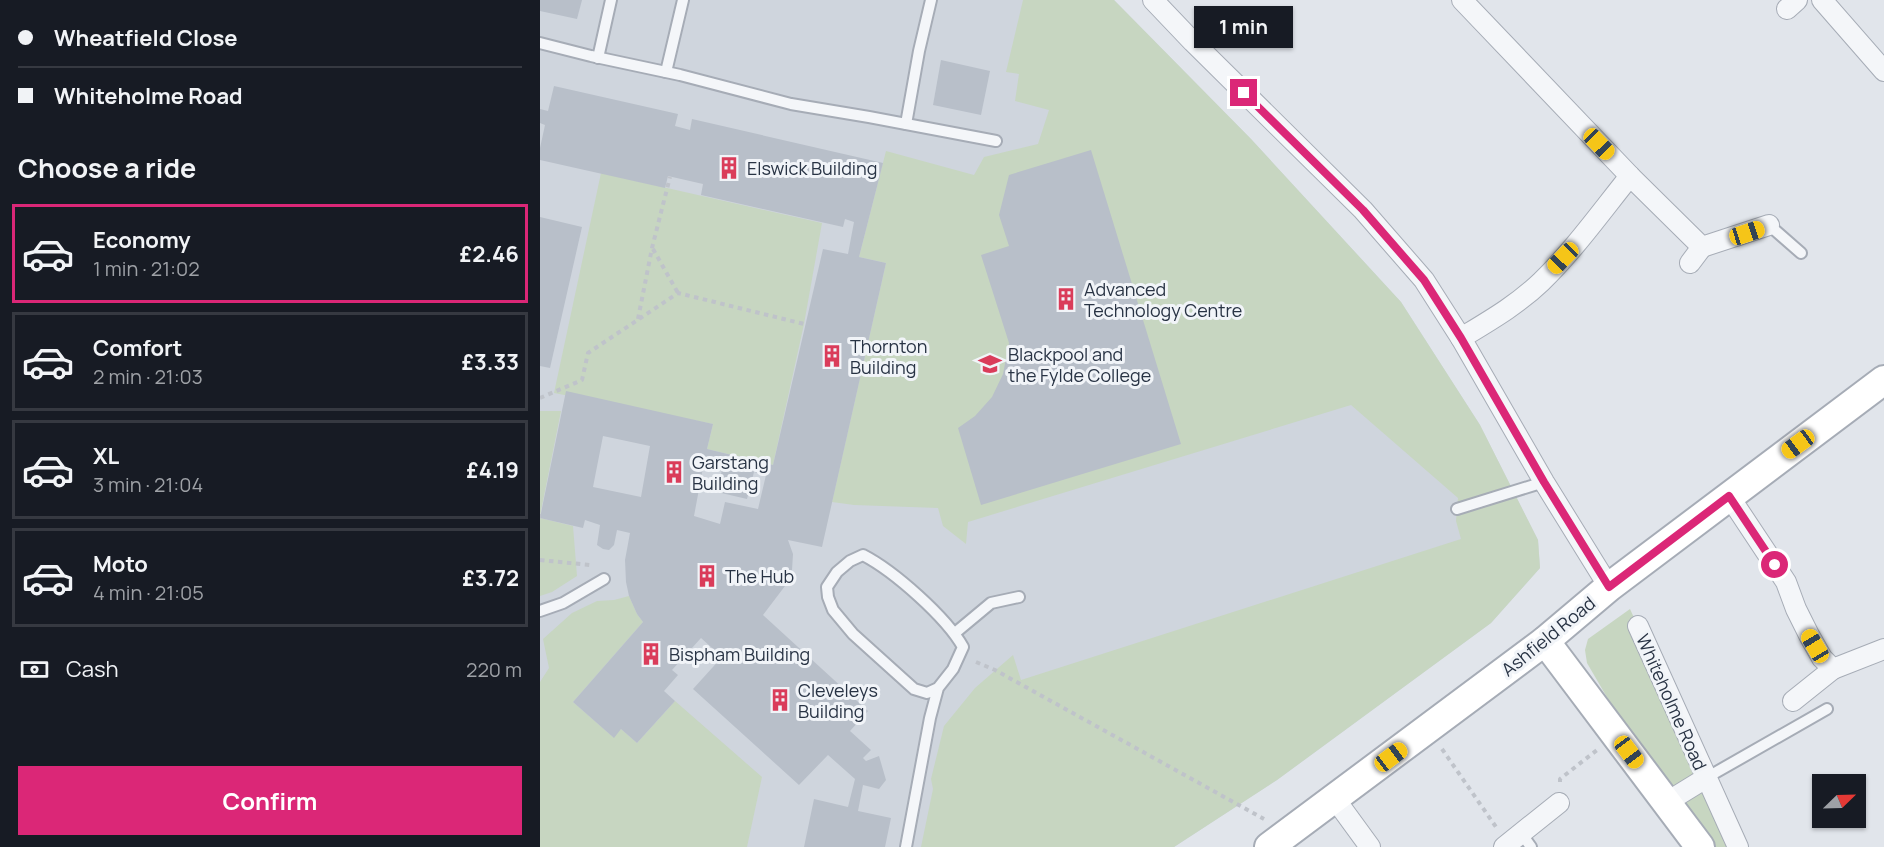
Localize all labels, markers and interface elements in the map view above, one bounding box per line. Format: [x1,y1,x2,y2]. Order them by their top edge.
callout: 1 min [1194,6,1294,48]
text: 1 min [1219,13,1268,40]
text: Wheatfield Close [54,23,238,53]
route end [1230,79,1257,106]
text: Whiteholme Road [54,81,243,111]
car [1580,125,1618,163]
text: Choose a ride [18,149,196,186]
building icon: Elswick Building [716,155,742,181]
place label: Elswick Building [747,156,877,180]
car [1727,219,1767,247]
text: Economy [93,225,191,255]
icon: car [21,227,75,281]
text: £2.46 [460,239,519,269]
car [1544,239,1582,277]
text: 1 min · 21:02 [93,255,200,282]
place label: Advanced Technology Centre [1084,277,1242,322]
building icon: Advanced Technology Centre [1053,286,1079,312]
text: Comfort [93,333,182,363]
place label: Thornton Building [850,334,927,379]
icon: car [21,335,75,389]
place label: Blackpool and the Fylde College [1008,342,1151,387]
building icon: Thornton Building [819,343,845,369]
text: £3.33 [461,347,519,377]
school or university icon: Blackpool and the Fylde College [977,351,1003,377]
text: 2 min · 21:03 [93,363,203,390]
car [1778,426,1818,462]
text: XL [93,441,119,471]
icon: car [21,443,75,497]
place label: Garstang Building [692,450,769,495]
text: £4.19 [466,455,519,485]
building icon: Garstang Building [661,459,687,485]
text: 3 min · 21:04 [93,471,203,498]
text: Moto [93,549,148,579]
icon: car [21,551,75,605]
route start [1761,551,1788,578]
text: £3.72 [462,563,519,593]
building icon: The Hub [694,563,720,589]
place label: The Hub [725,564,794,588]
text: 4 min · 21:05 [93,579,204,606]
street label: Ashfield Road [1496,591,1600,681]
car [1798,626,1832,666]
street label: Whiteholme Road [1631,630,1713,774]
building icon: Bispham Building [638,641,664,667]
place label: Bispham Building [669,642,810,666]
icon: cash [18,653,51,686]
text: Cash [66,654,119,684]
text: 220 m [466,656,522,683]
place label: Cleveleys Building [798,678,878,723]
building icon: Cleveleys Building [767,687,793,713]
car [1611,732,1647,772]
car [1371,739,1411,775]
button: Confirm [18,766,522,835]
north arrow [1812,774,1866,828]
map controls [1812,774,1866,828]

